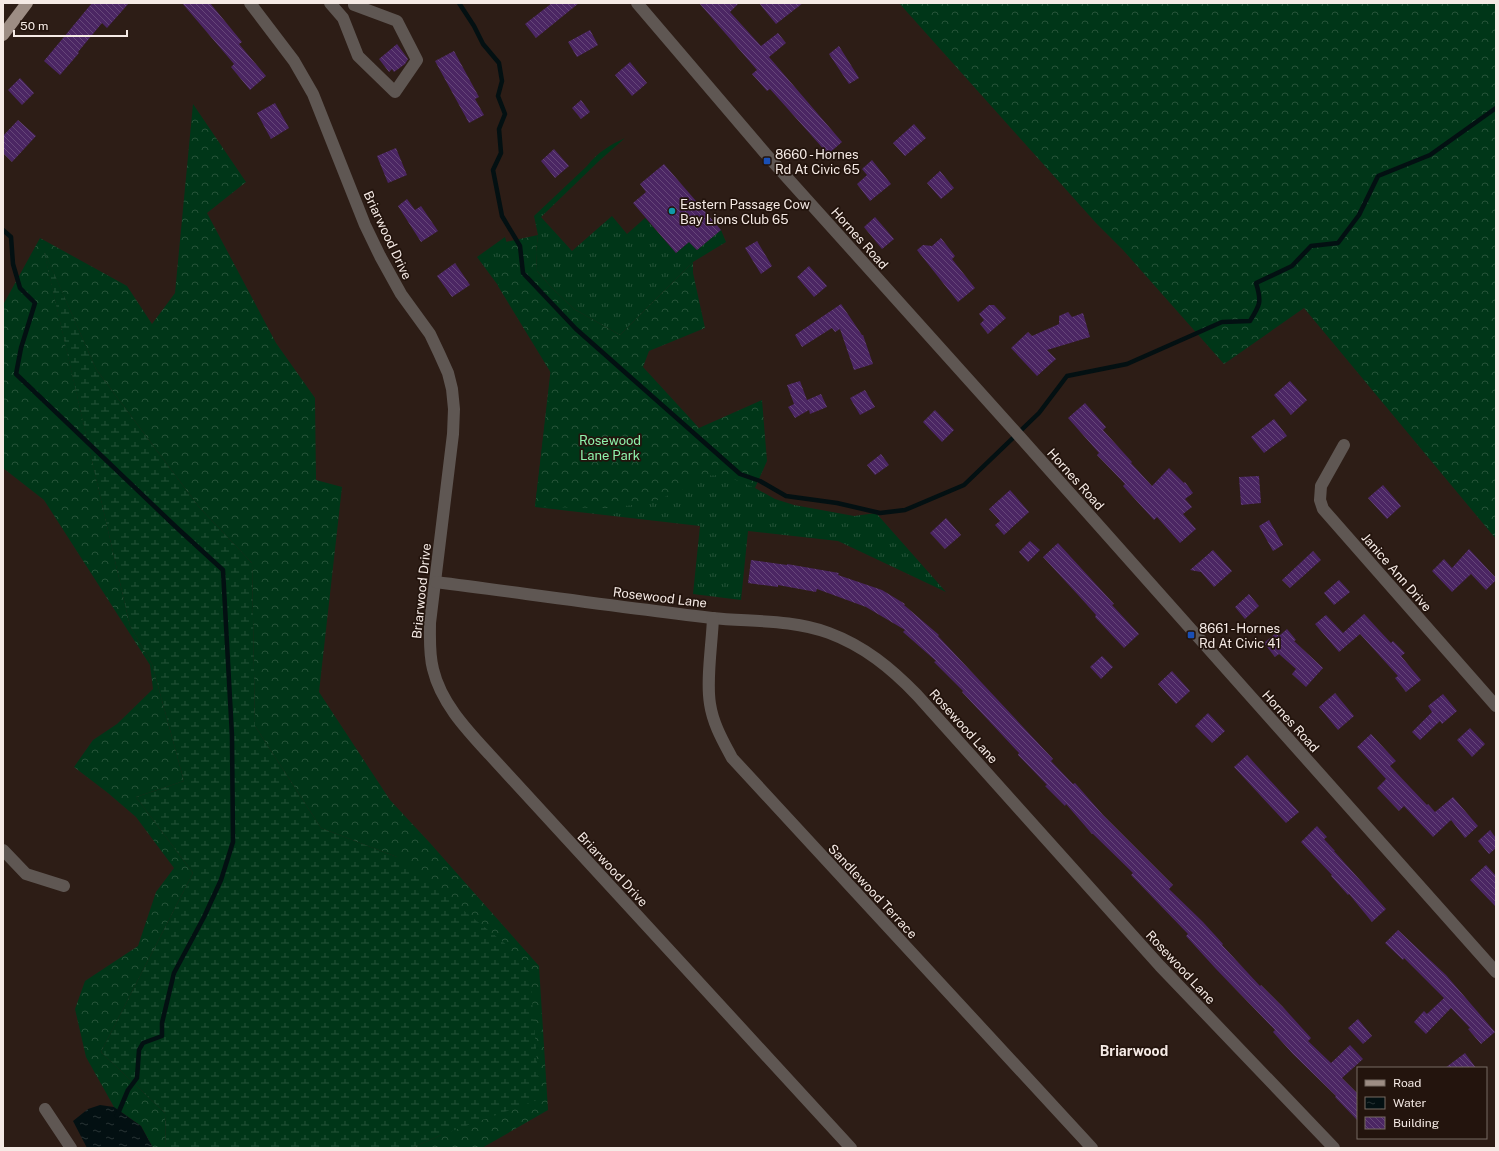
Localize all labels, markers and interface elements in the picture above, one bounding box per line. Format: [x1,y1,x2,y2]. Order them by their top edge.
scale bar [14,12,127,38]
text: 50 m [20,19,48,33]
place label: 8660 - Hornes Rd At Civic 65 [775,147,860,177]
marker: 8660 - Hornes Rd At Civic 65 [762,156,772,166]
street label: Briarwood Drive [360,188,415,282]
place label: Eastern Passage Cow Bay Lions Club 65 [680,197,810,227]
street label: Hornes Road [828,204,891,272]
marker: Eastern Passage Cow Bay Lions Club 65 [667,206,677,216]
park label: Rosewood Lane Park [579,433,641,463]
street label: Hornes Road [1044,445,1107,513]
street label: Janice Ann Drive [1359,530,1435,615]
street label: Briarwood Drive [409,542,434,640]
street label: Rosewood Lane [612,584,708,611]
place label: 8661 - Hornes Rd At Civic 41 [1199,621,1281,651]
marker: 8661 - Hornes Rd At Civic 41 [1186,630,1196,640]
street label: Rosewood Lane [926,686,1001,767]
street label: Hornes Road [1259,687,1322,755]
street label: Briarwood Drive [574,829,651,910]
street label: Sandlewood Terrace [825,841,920,942]
street label: Rosewood Lane [1143,928,1218,1007]
district label: Briarwood [1100,1043,1168,1059]
legend [1357,1067,1487,1139]
text: Road [1393,1076,1421,1090]
text: Water [1393,1096,1427,1110]
text: Building [1393,1116,1439,1130]

